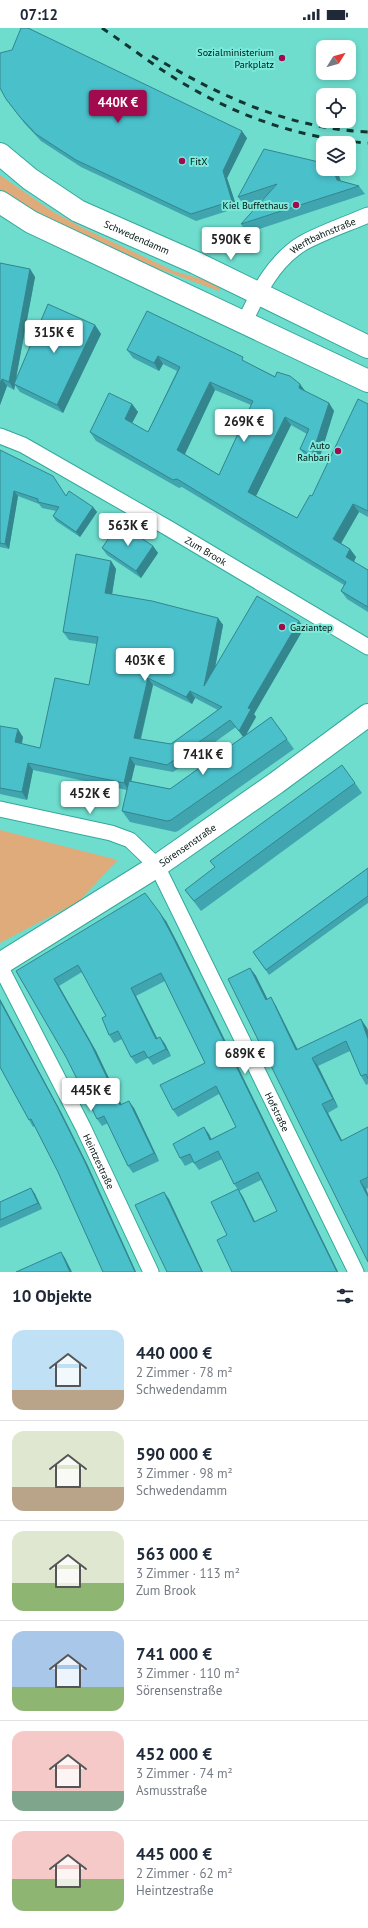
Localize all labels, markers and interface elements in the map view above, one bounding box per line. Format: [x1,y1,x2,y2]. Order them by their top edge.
text: 07:12 [20,5,58,24]
north arrow [316,40,356,80]
map controls [316,40,356,176]
place label: Sozialministerium Parkplatz [197,46,274,71]
marker: Sozialministerium Parkplatz [277,53,287,63]
button: locate [316,88,356,128]
pin: 440K € [85,90,151,124]
text: 440K € [98,94,138,111]
button: layers [316,136,356,176]
place label: FitX [190,155,207,168]
marker: FitX [177,156,187,166]
place label: Kiel Buffethaus [223,199,288,212]
marker: Kiel Buffethaus [291,200,301,210]
street label: Werftbahnstraße [287,215,358,257]
street label: Schwedendamm [102,217,171,257]
pin: 590K € [198,227,264,261]
text: 590K € [211,231,251,248]
pin: 315K € [21,320,87,354]
text: 315K € [34,324,74,341]
pin: 269K € [211,409,277,443]
text: 269K € [224,413,264,430]
place label: Auto Rahbari [297,439,330,464]
marker: Auto Rahbari [333,446,343,456]
pin: 563K € [95,513,161,547]
text: 563K € [108,517,148,534]
street label: Zum Brook [183,534,229,569]
place label: Gaziantep [290,621,332,634]
marker: Gaziantep [277,622,287,632]
pin: 403K € [112,648,178,682]
text: 403K € [125,652,165,669]
pin: 741K € [170,742,236,776]
text: 741K € [183,746,223,763]
pin: 452K € [57,781,123,815]
text: 452K € [70,785,110,802]
street label: Sörensenstraße [157,821,219,870]
pin: 689K € [212,1041,278,1075]
text: 689K € [225,1045,265,1062]
pin: 445K € [58,1078,124,1112]
text: 445K € [71,1082,111,1099]
street label: Hofstraße [262,1090,292,1134]
street label: Heintzestraße [80,1132,117,1191]
text: 10 Objekte [12,1285,92,1307]
icon: filters [334,1285,356,1307]
text: 440 000 € [136,1342,212,1364]
icon: home [44,1346,92,1394]
text: 2 Zimmer · 78 m² [136,1364,233,1381]
text: Schwedendamm [136,1381,227,1398]
text: 590 000 € [136,1443,212,1465]
icon: home [44,1447,92,1495]
text: 3 Zimmer · 98 m² [136,1465,233,1482]
text: Schwedendamm [136,1482,227,1499]
text: 563 000 € [136,1543,212,1565]
icon: home [44,1547,92,1595]
text: 3 Zimmer · 113 m² [136,1565,240,1582]
text: Zum Brook [136,1582,196,1599]
text: 741 000 € [136,1643,212,1665]
icon: home [44,1647,92,1695]
text: 3 Zimmer · 110 m² [136,1665,240,1682]
text: Sörensenstraße [136,1682,222,1699]
text: 452 000 € [136,1743,212,1765]
icon: home [44,1747,92,1795]
text: 3 Zimmer · 74 m² [136,1765,233,1782]
text: Asmusstraße [136,1782,207,1799]
text: 445 000 € [136,1843,212,1865]
icon: home [44,1847,92,1895]
text: 2 Zimmer · 62 m² [136,1865,233,1882]
text: Heintzestraße [136,1882,214,1899]

